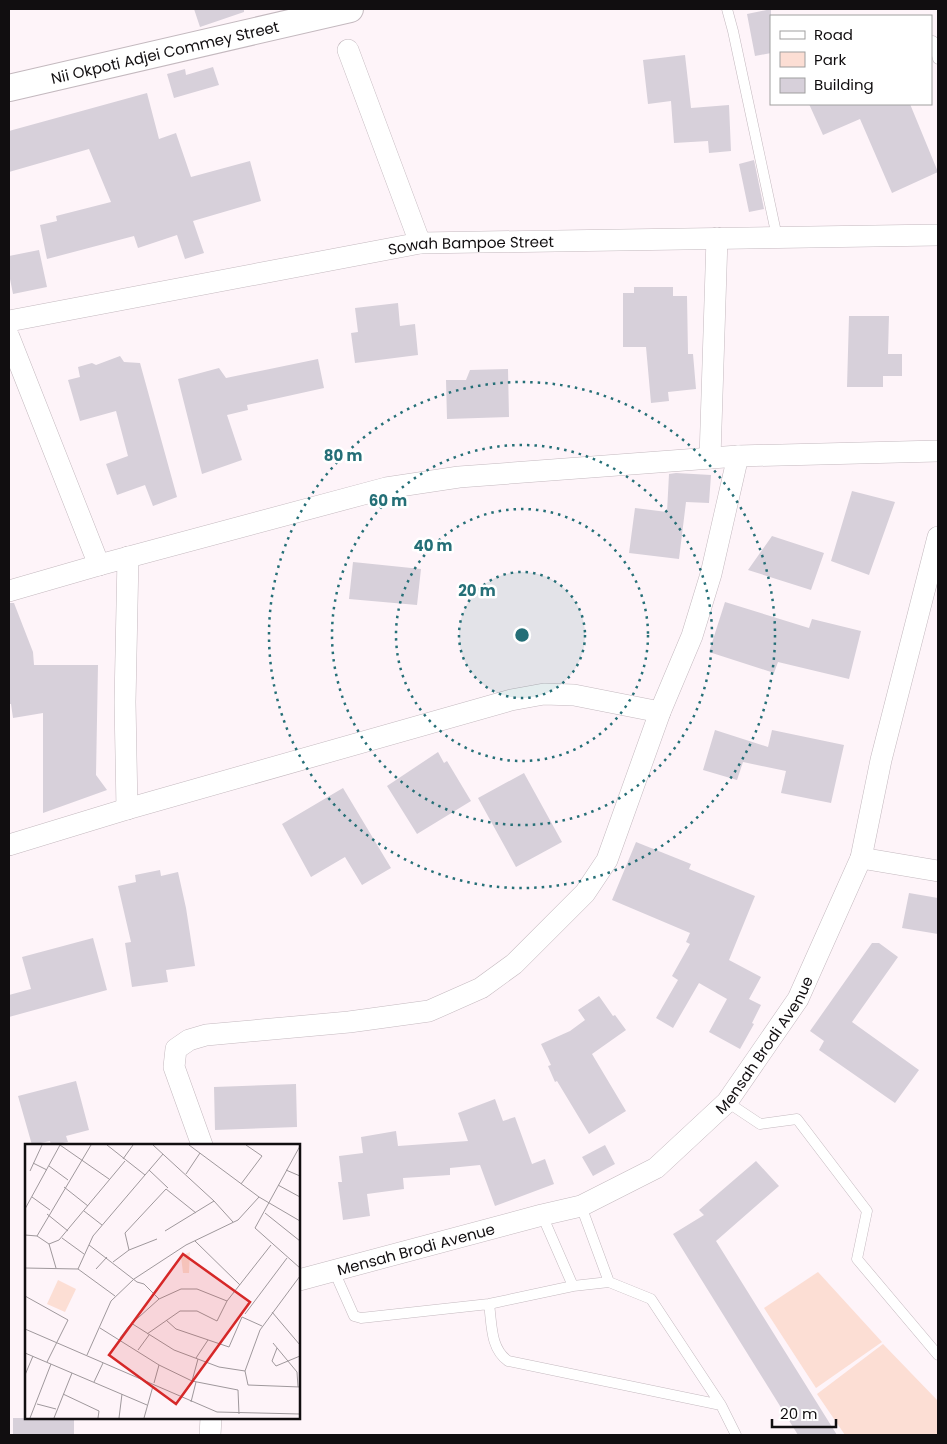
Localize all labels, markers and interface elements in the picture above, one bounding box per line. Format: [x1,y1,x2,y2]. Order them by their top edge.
street label: Nii Okpoti Adjei Commey Street [49,15,281,88]
legend [770,15,932,105]
text: Road [814,24,853,45]
text: Park [814,49,846,70]
text: Building [814,74,874,95]
street label: Sowah Bampoe Street [386,230,554,259]
text: 80 m [324,445,362,466]
text: 60 m [369,490,407,511]
text: 40 m [413,535,453,556]
text: 20 m [458,580,496,601]
centre of rings [513,626,531,644]
street label: Mensah Brodi Avenue [711,972,818,1118]
inset map [25,1144,300,1419]
street label: Mensah Brodi Avenue [335,1218,497,1280]
scale bar [772,1396,836,1428]
text: 20 m [780,1403,818,1424]

